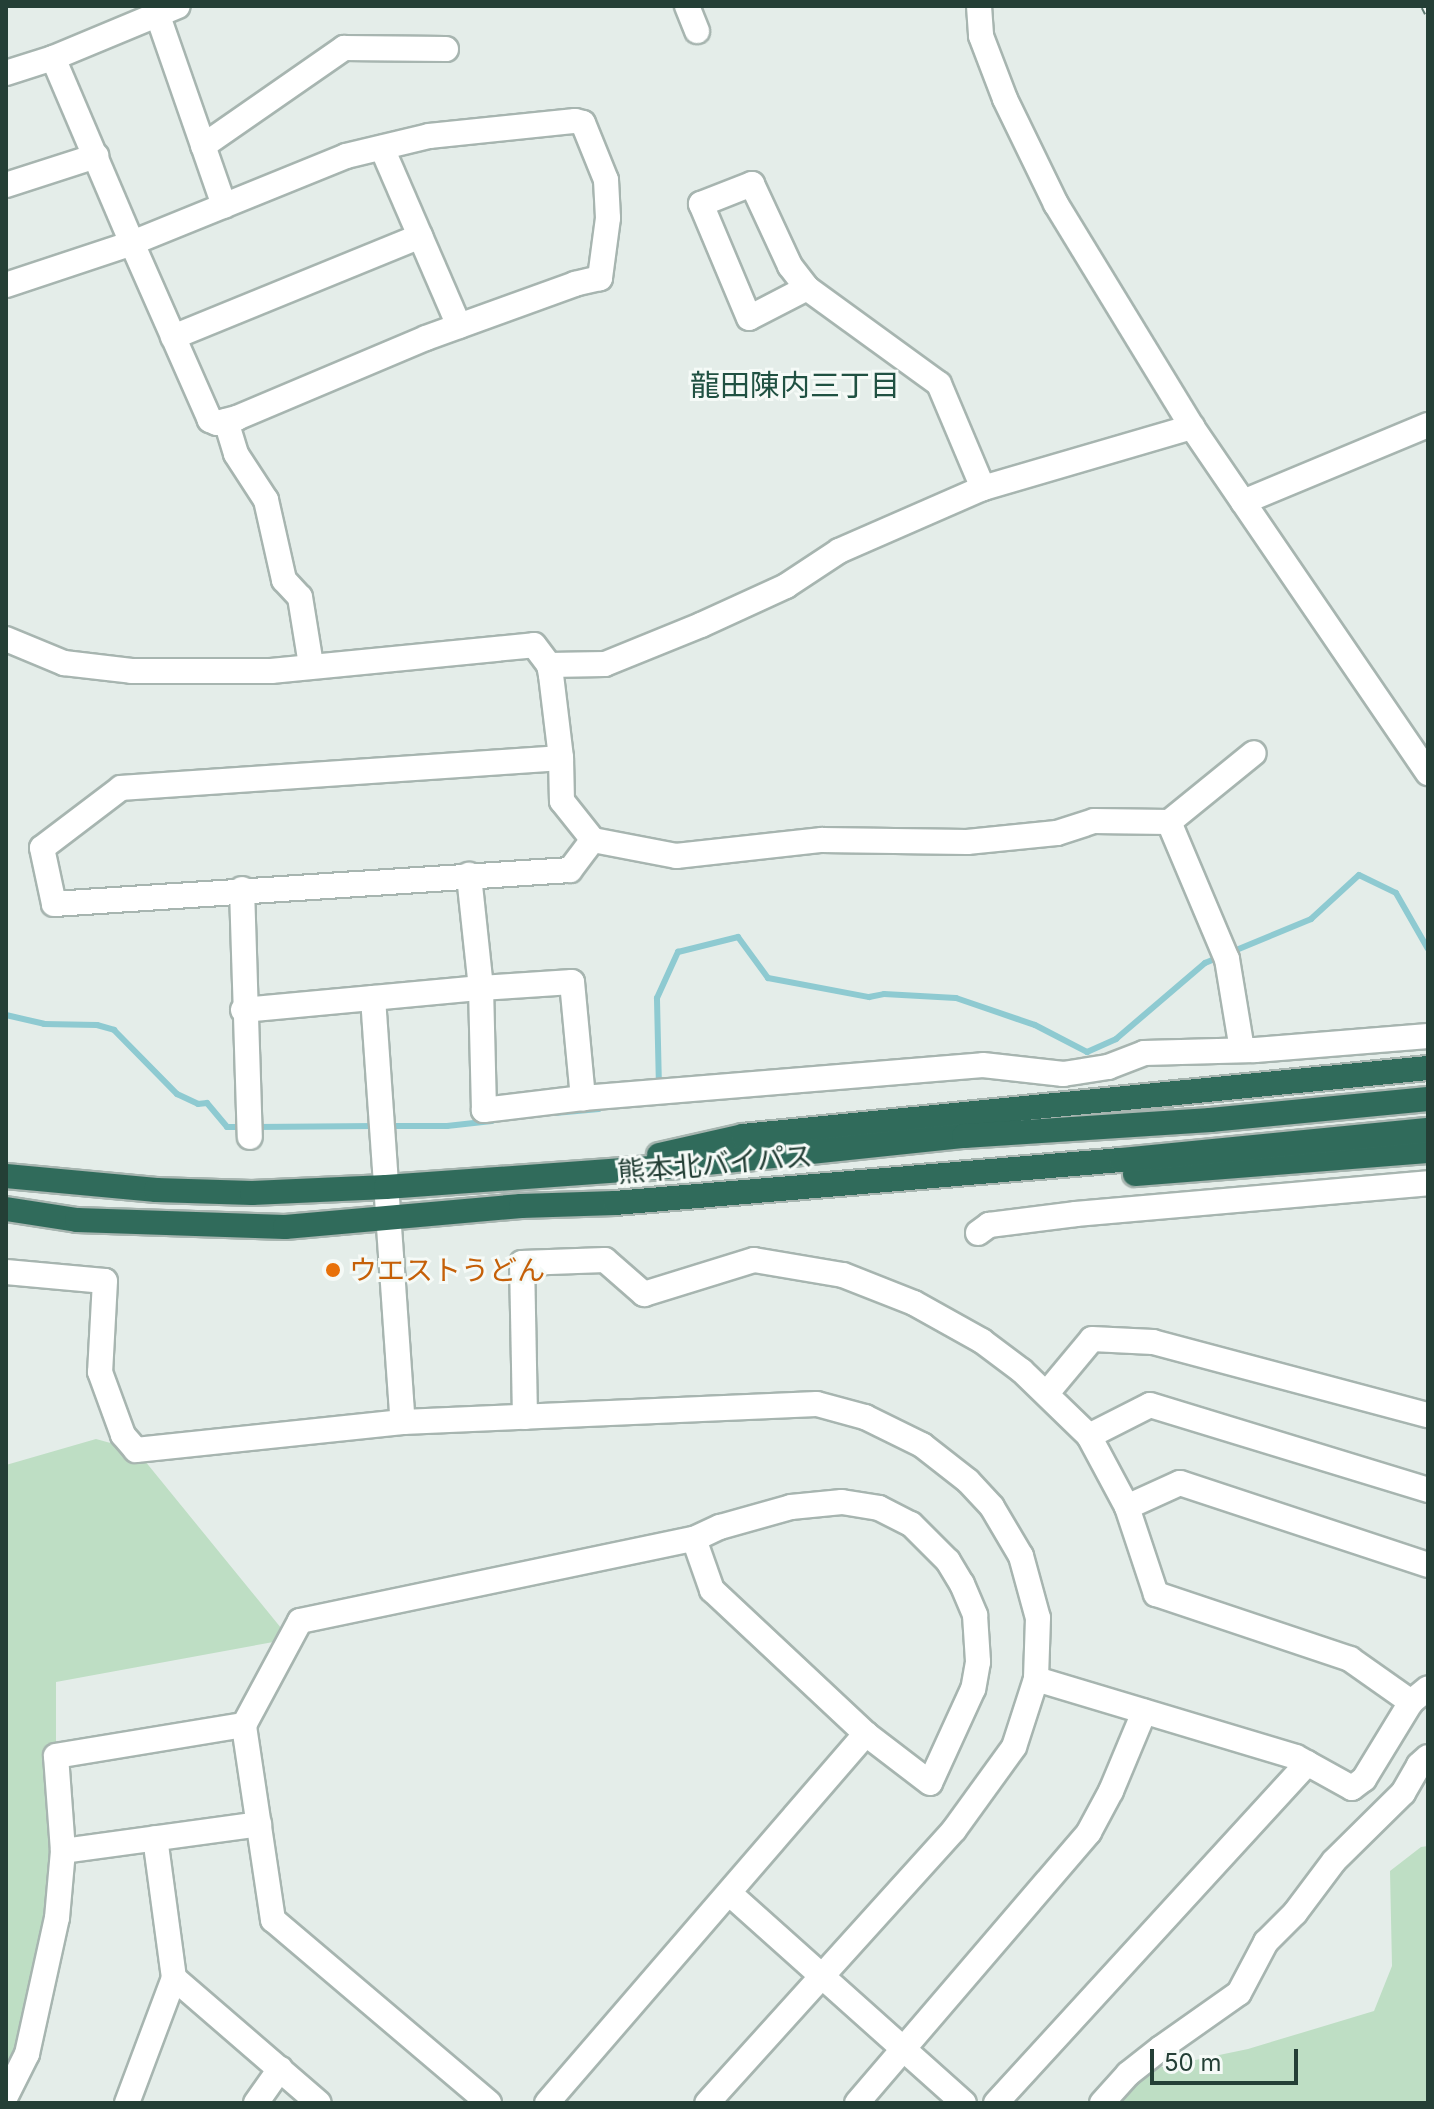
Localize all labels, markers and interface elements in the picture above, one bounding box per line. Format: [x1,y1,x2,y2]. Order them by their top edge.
district label: 龍田陳内三丁目 [690,367,900,403]
street label: 熊本北バイパス [616,1139,814,1189]
place label: ウエストうどん [349,1253,545,1287]
marker: ウエストうどん [324,1261,342,1279]
scale bar [1154,2033,1302,2083]
text: 50 m [1164,2048,1222,2077]

